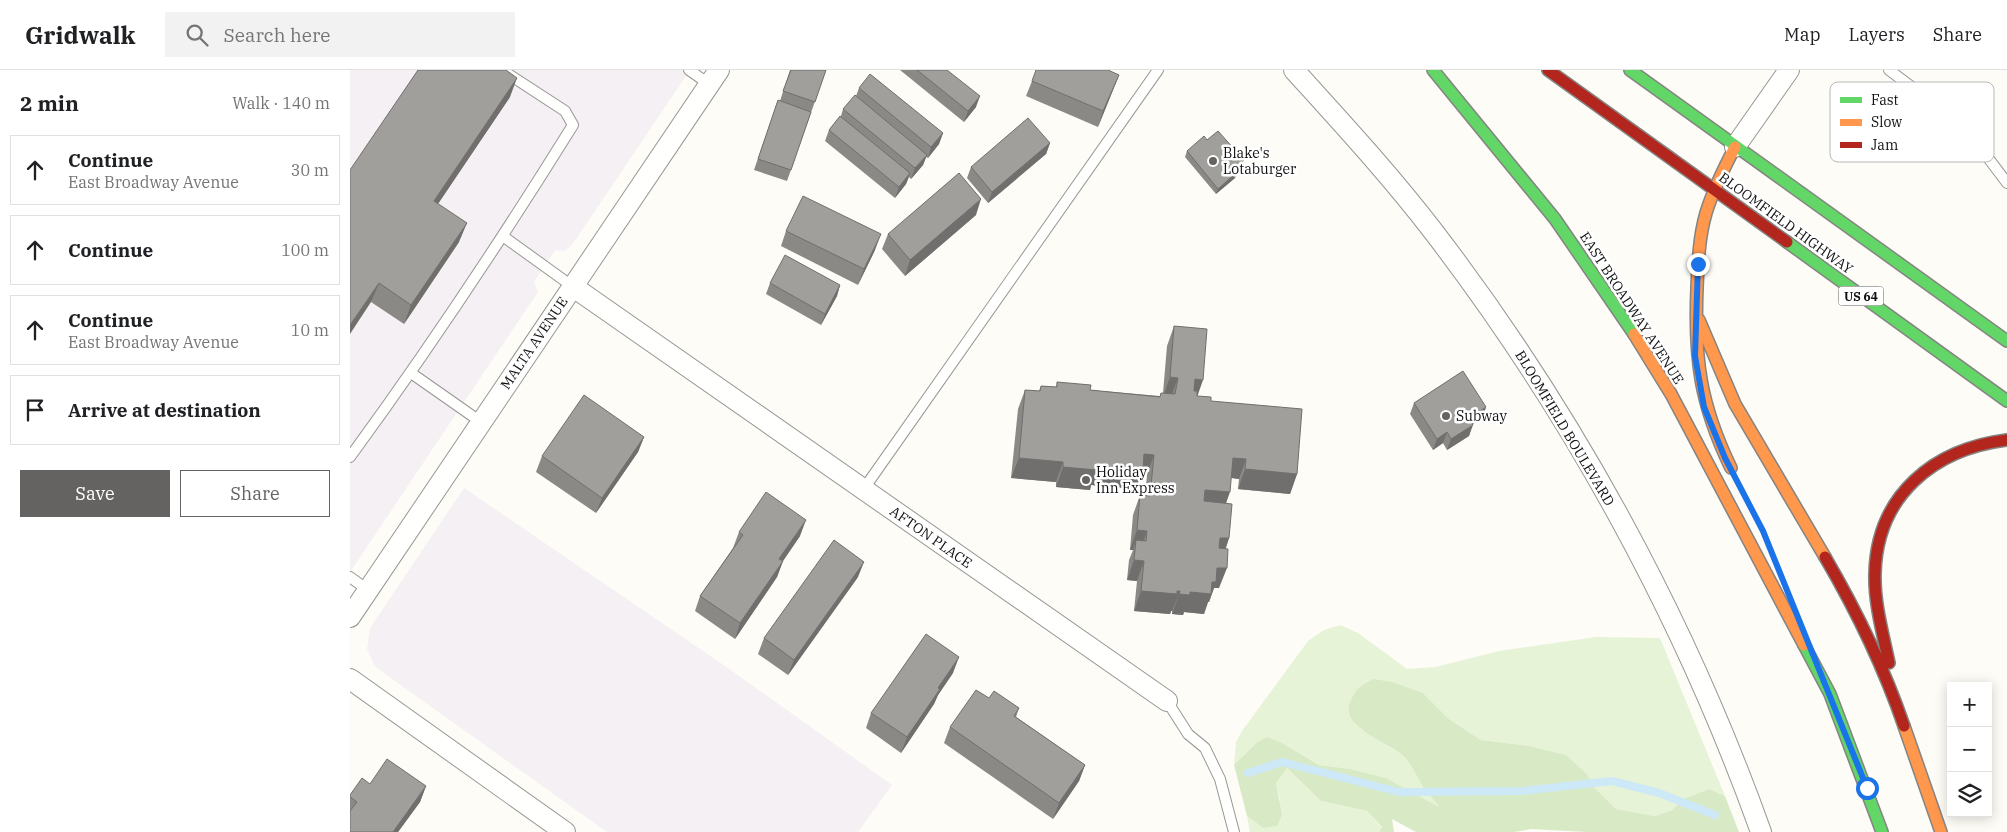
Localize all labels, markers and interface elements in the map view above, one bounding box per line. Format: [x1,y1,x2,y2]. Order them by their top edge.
search box [165,12,515,57]
text: Gridwalk [25,19,135,51]
icon: search [183,21,211,49]
text: Search here [223,23,331,47]
text: Map [1784,23,1821,46]
text: Layers [1849,23,1905,46]
text: Share [1933,23,1982,46]
legend [1830,82,1994,162]
text: 2 min [20,89,79,117]
text: Fast [1871,91,1899,109]
text: Walk · 140 m [232,93,330,113]
text: Slow [1871,113,1902,131]
text: Jam [1871,136,1898,154]
place label: Blake's Lotaburger [1223,144,1297,178]
text: Continue [68,148,153,172]
marker: Blake's Lotaburger [1207,155,1219,167]
icon: ahead [21,156,49,184]
text: 30 m [291,160,329,180]
street label: BLOOMFIELD HIGHWAY [1715,168,1857,278]
text: East Broadway Avenue [68,172,239,192]
street label: EAST BROADWAY AVENUE [1576,228,1688,388]
icon: ahead [21,236,49,264]
text: Continue [68,238,153,262]
text: 100 m [281,240,329,260]
route end [1687,253,1710,276]
road number: US 64 [1838,287,1884,306]
street label: MALTA AVENUE [496,293,572,393]
text: Continue [68,308,153,332]
icon: ahead [21,316,49,344]
text: 10 m [291,320,329,340]
text: East Broadway Avenue [68,332,239,352]
street label: BLOOMFIELD BOULEVARD [1511,347,1619,509]
icon: arrive [21,396,49,424]
text: Arrive at destination [68,398,261,422]
place label: Subway [1456,407,1507,425]
marker: Subway [1440,410,1452,422]
place label: Holiday Inn Express [1096,463,1175,497]
button: Save [20,470,170,517]
button: Share [180,470,330,517]
marker: Holiday Inn Express [1080,474,1092,486]
street label: AFTON PLACE [886,502,976,572]
map controls [1947,682,1992,817]
button: + [1947,682,1992,727]
button: − [1947,727,1992,772]
button: layers [1947,772,1992,817]
route start [1856,777,1879,800]

